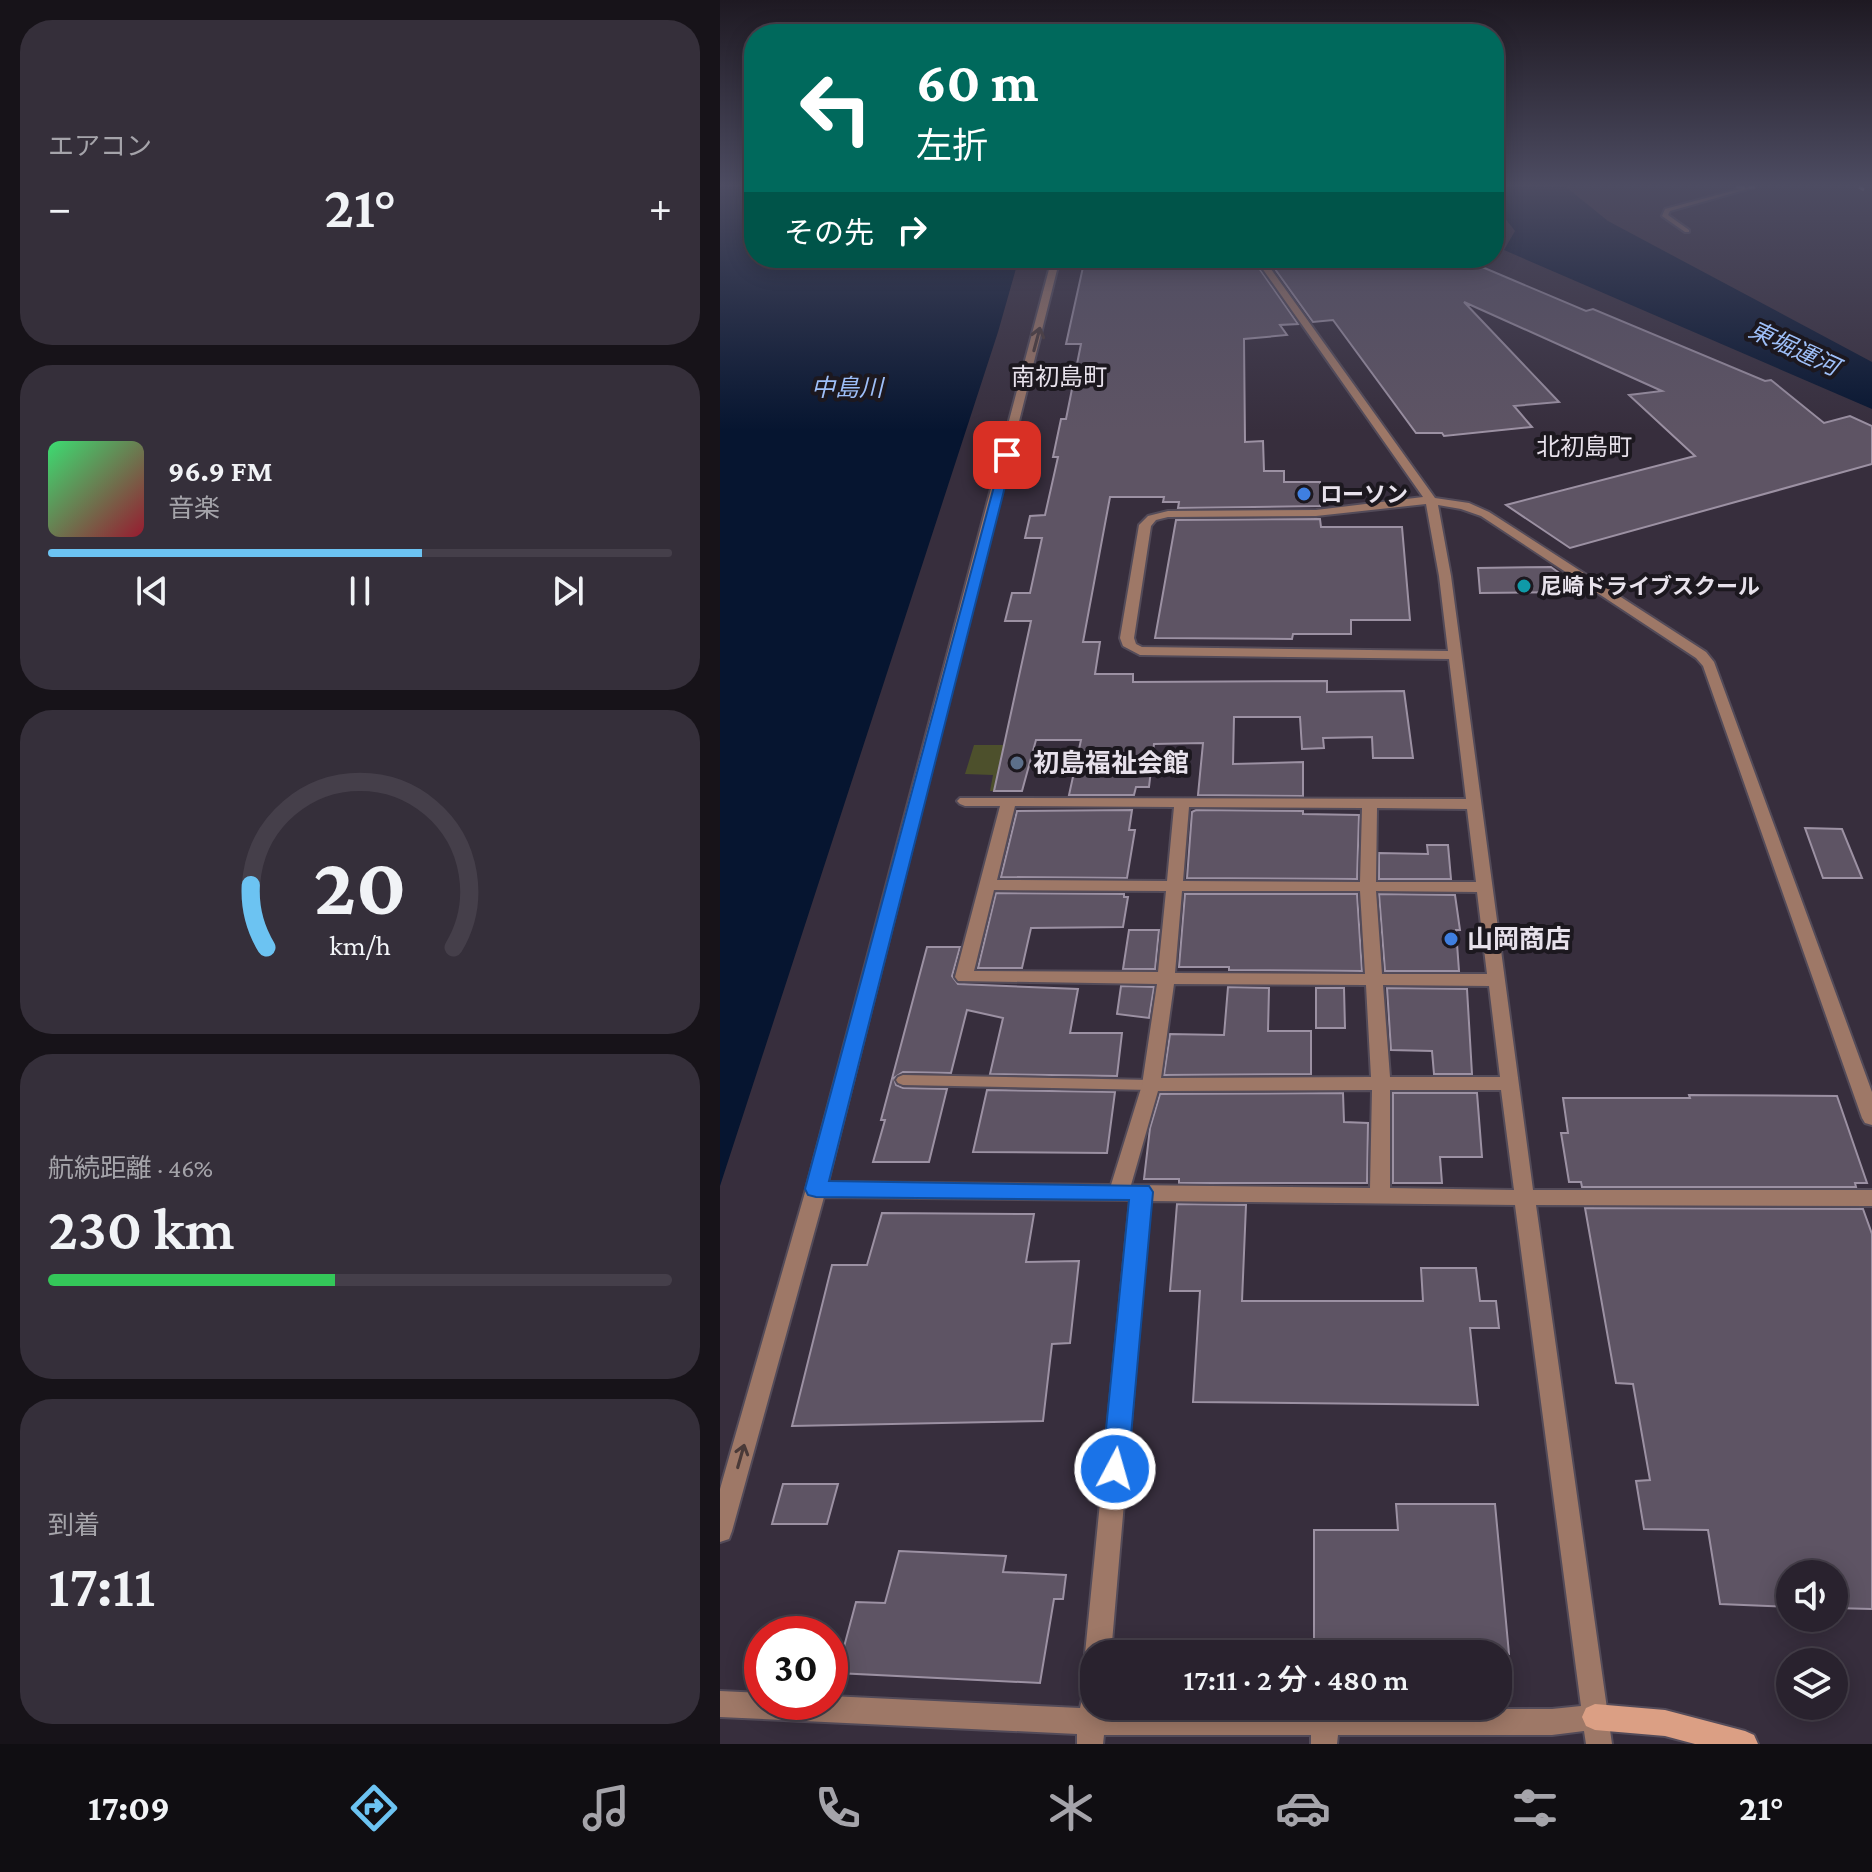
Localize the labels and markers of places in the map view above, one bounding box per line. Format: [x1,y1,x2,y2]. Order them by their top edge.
pin [973,421,1041,489]
place label: ローソン [1320,482,1408,507]
marker: ローソン [1295,485,1313,503]
place label: 尼崎ドライブスクール [1540,574,1760,599]
marker: 尼崎ドライブスクール [1515,577,1533,595]
place label: 初島福祉会館 [1033,749,1189,778]
marker: 初島福祉会館 [1008,754,1026,772]
place label: 山岡商店 [1467,925,1571,954]
marker: 山岡商店 [1442,930,1460,948]

